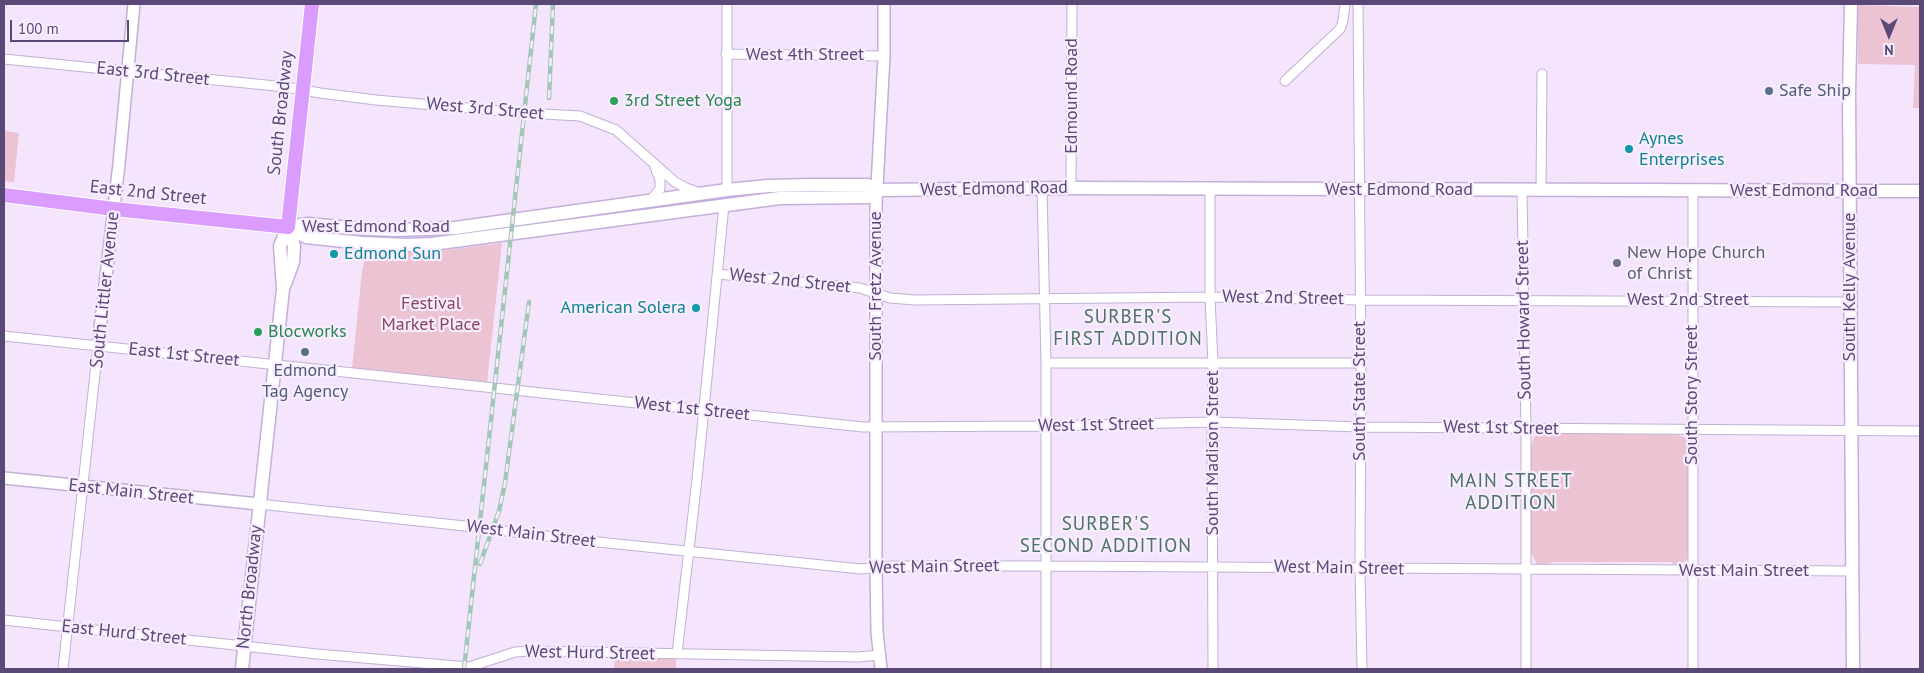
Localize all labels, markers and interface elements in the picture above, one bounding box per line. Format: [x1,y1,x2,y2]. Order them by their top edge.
scale bar [12,10,131,42]
north arrow [1864,10,1914,60]
text: 100 m [18,19,59,38]
street label: Edmound Road [1061,38,1083,154]
text: N [1884,41,1894,59]
street label: West 4th Street [746,44,864,66]
street label: South Broadway [264,50,298,176]
street label: East 3rd Street [95,57,211,91]
place label: Safe Ship [1779,80,1851,102]
marker: Safe Ship [1763,85,1775,97]
place label: 3rd Street Yoga [624,90,742,112]
street label: West 3rd Street [425,93,545,125]
marker: 3rd Street Yoga [608,95,620,107]
place label: Aynes Enterprises [1639,128,1725,170]
marker: Aynes Enterprises [1623,143,1635,155]
street label: East 2nd Street [89,176,207,210]
street label: West Edmond Road [920,177,1068,201]
street label: West Edmond Road [1325,179,1473,201]
street label: West Edmond Road [1730,180,1878,202]
street label: South Littler Avenue [86,211,124,369]
street label: South Fretz Avenue [865,211,887,361]
street label: South Kelly Avenue [1839,213,1861,361]
street label: West Edmond Road [302,216,450,238]
street label: South Howard Street [1512,240,1536,400]
place label: New Hope Church of Christ [1627,242,1765,284]
place label: Edmond Sun [344,243,441,265]
marker: Edmond Sun [328,248,340,260]
marker: New Hope Church of Christ [1611,257,1623,269]
street label: West 2nd Street [728,264,852,298]
street label: West 2nd Street [1222,286,1344,310]
street label: West 2nd Street [1627,289,1749,311]
park label: Festival Market Place [382,293,480,336]
place label: American Solera [560,297,686,319]
marker: American Solera [690,302,702,314]
district label: SURBER'S FIRST ADDITION [1051,307,1205,351]
place label: Blocworks [268,321,347,343]
street label: South State Street [1349,321,1371,461]
street label: South Story Street [1681,325,1703,465]
marker: Blocworks [252,326,264,338]
street label: East 1st Street [128,338,240,372]
marker: Edmond Tag Agency [299,346,311,358]
place label: Edmond Tag Agency [262,360,348,402]
street label: South Madison Street [1202,370,1224,536]
street label: West 1st Street [633,392,751,426]
street label: West 1st Street [1038,413,1154,437]
street label: West 1st Street [1443,416,1559,440]
district label: MAIN STREET ADDITION [1448,471,1574,515]
street label: East Main Street [67,475,195,509]
district label: SURBER'S SECOND ADDITION [1018,514,1194,558]
street label: West Main Street [465,515,597,553]
street label: North Broadway [233,524,267,650]
street label: West Main Street [869,555,999,579]
street label: West Main Street [1274,556,1404,580]
street label: West Main Street [1679,560,1809,582]
street label: East Hurd Street [60,616,188,650]
street label: West Hurd Street [525,641,655,665]

